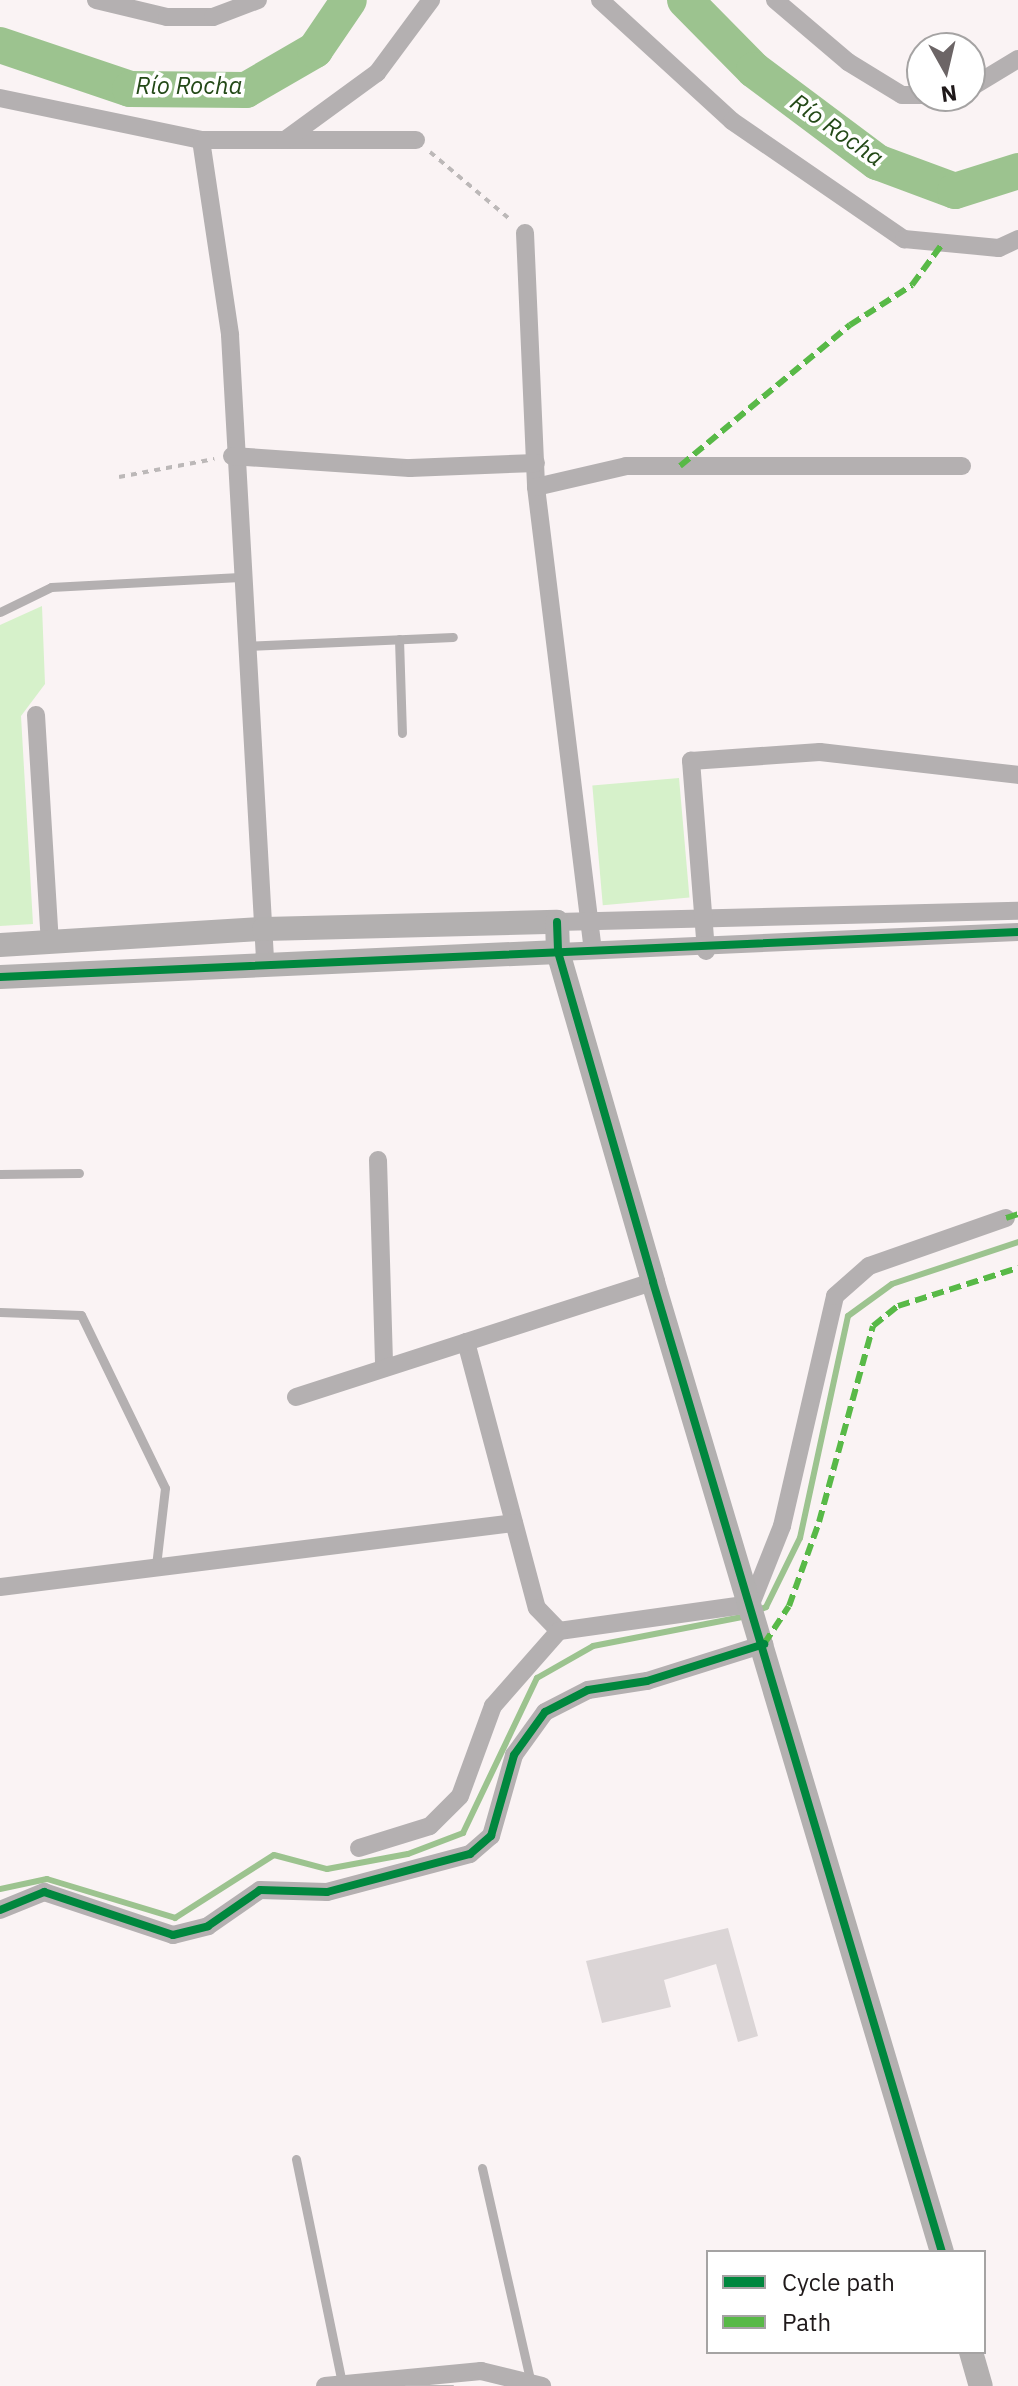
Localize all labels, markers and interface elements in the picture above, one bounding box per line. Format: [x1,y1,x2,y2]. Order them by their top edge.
north arrow [906,32,986,112]
water label: Río Rocha [136,72,242,100]
text: N [939,79,959,110]
water label: Río Rocha [785,88,889,172]
legend [706,2250,986,2354]
text: Cycle path [782,2266,895,2298]
text: Path [782,2306,831,2338]

